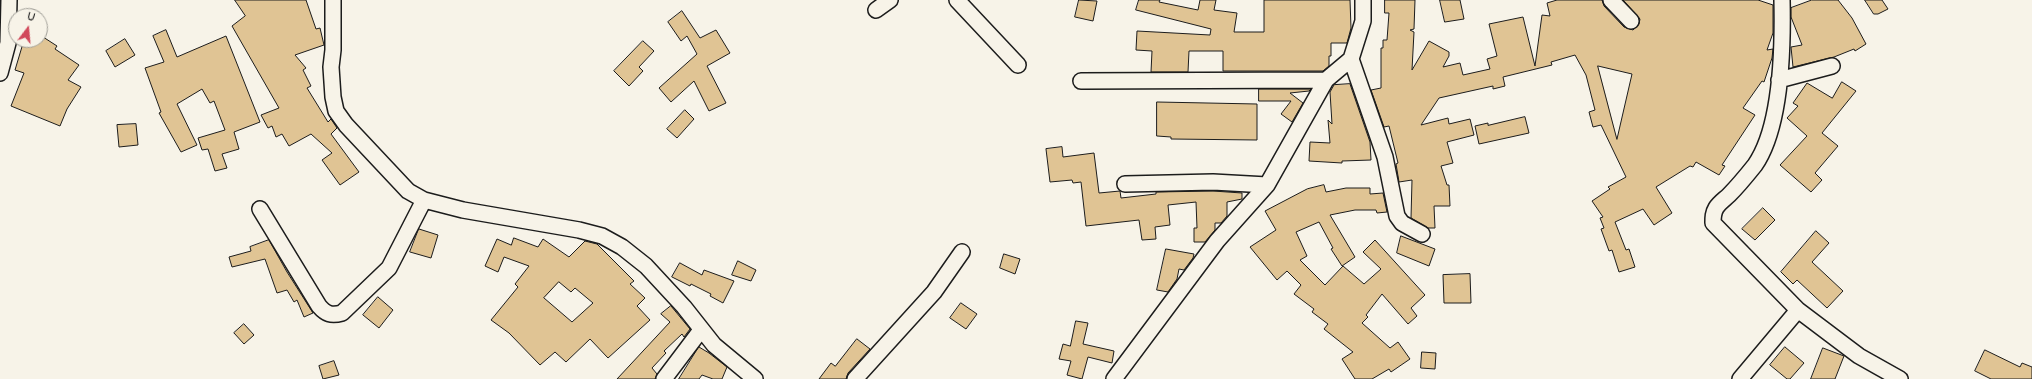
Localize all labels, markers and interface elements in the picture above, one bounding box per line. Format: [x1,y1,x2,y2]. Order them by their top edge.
north arrow [8,8,48,48]
text: U [26,10,36,24]

